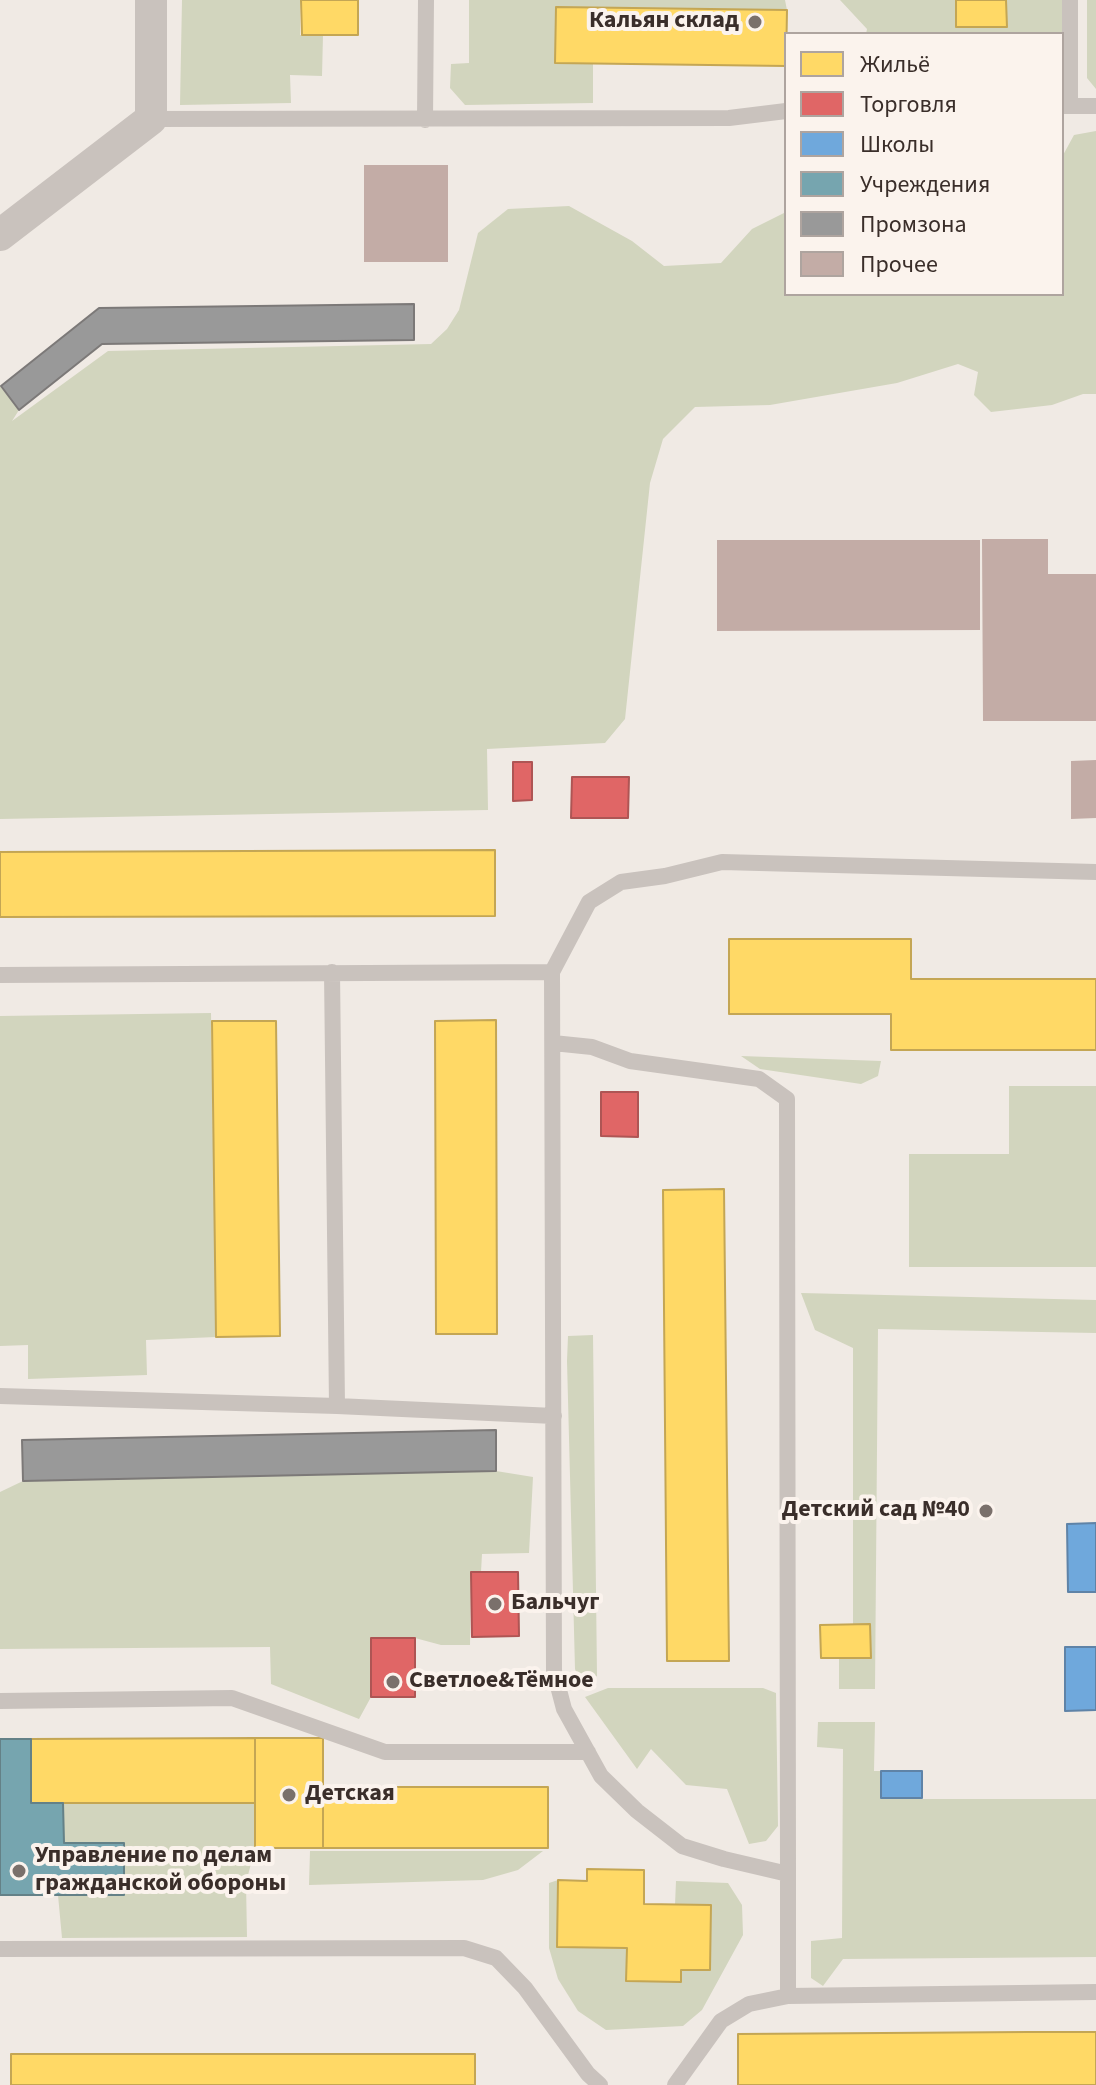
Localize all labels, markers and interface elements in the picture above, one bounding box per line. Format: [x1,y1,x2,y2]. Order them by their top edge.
place label: Кальян склад [589,8,739,36]
marker: Кальян склад [746,13,764,31]
legend [784,32,1064,296]
text: Жильё [860,47,930,82]
text: Торговля [860,87,957,122]
text: Школы [860,127,934,162]
text: Учреждения [860,167,990,202]
text: Промзона [860,207,967,242]
text: Прочее [860,247,938,282]
place label: Детский сад №40 [782,1497,970,1525]
marker: Детский сад №40 [977,1502,995,1520]
place label: Бальчуг [511,1590,600,1618]
marker: Бальчуг [486,1595,504,1613]
place label: Светлое&Тёмное [409,1668,594,1696]
marker: Светлое&Тёмное [384,1673,402,1691]
place label: Детская [305,1781,395,1809]
marker: Детская [280,1786,298,1804]
place label: Управление по делам гражданской обороны [35,1843,286,1899]
marker: Управление по делам гражданской обороны [10,1862,28,1880]

